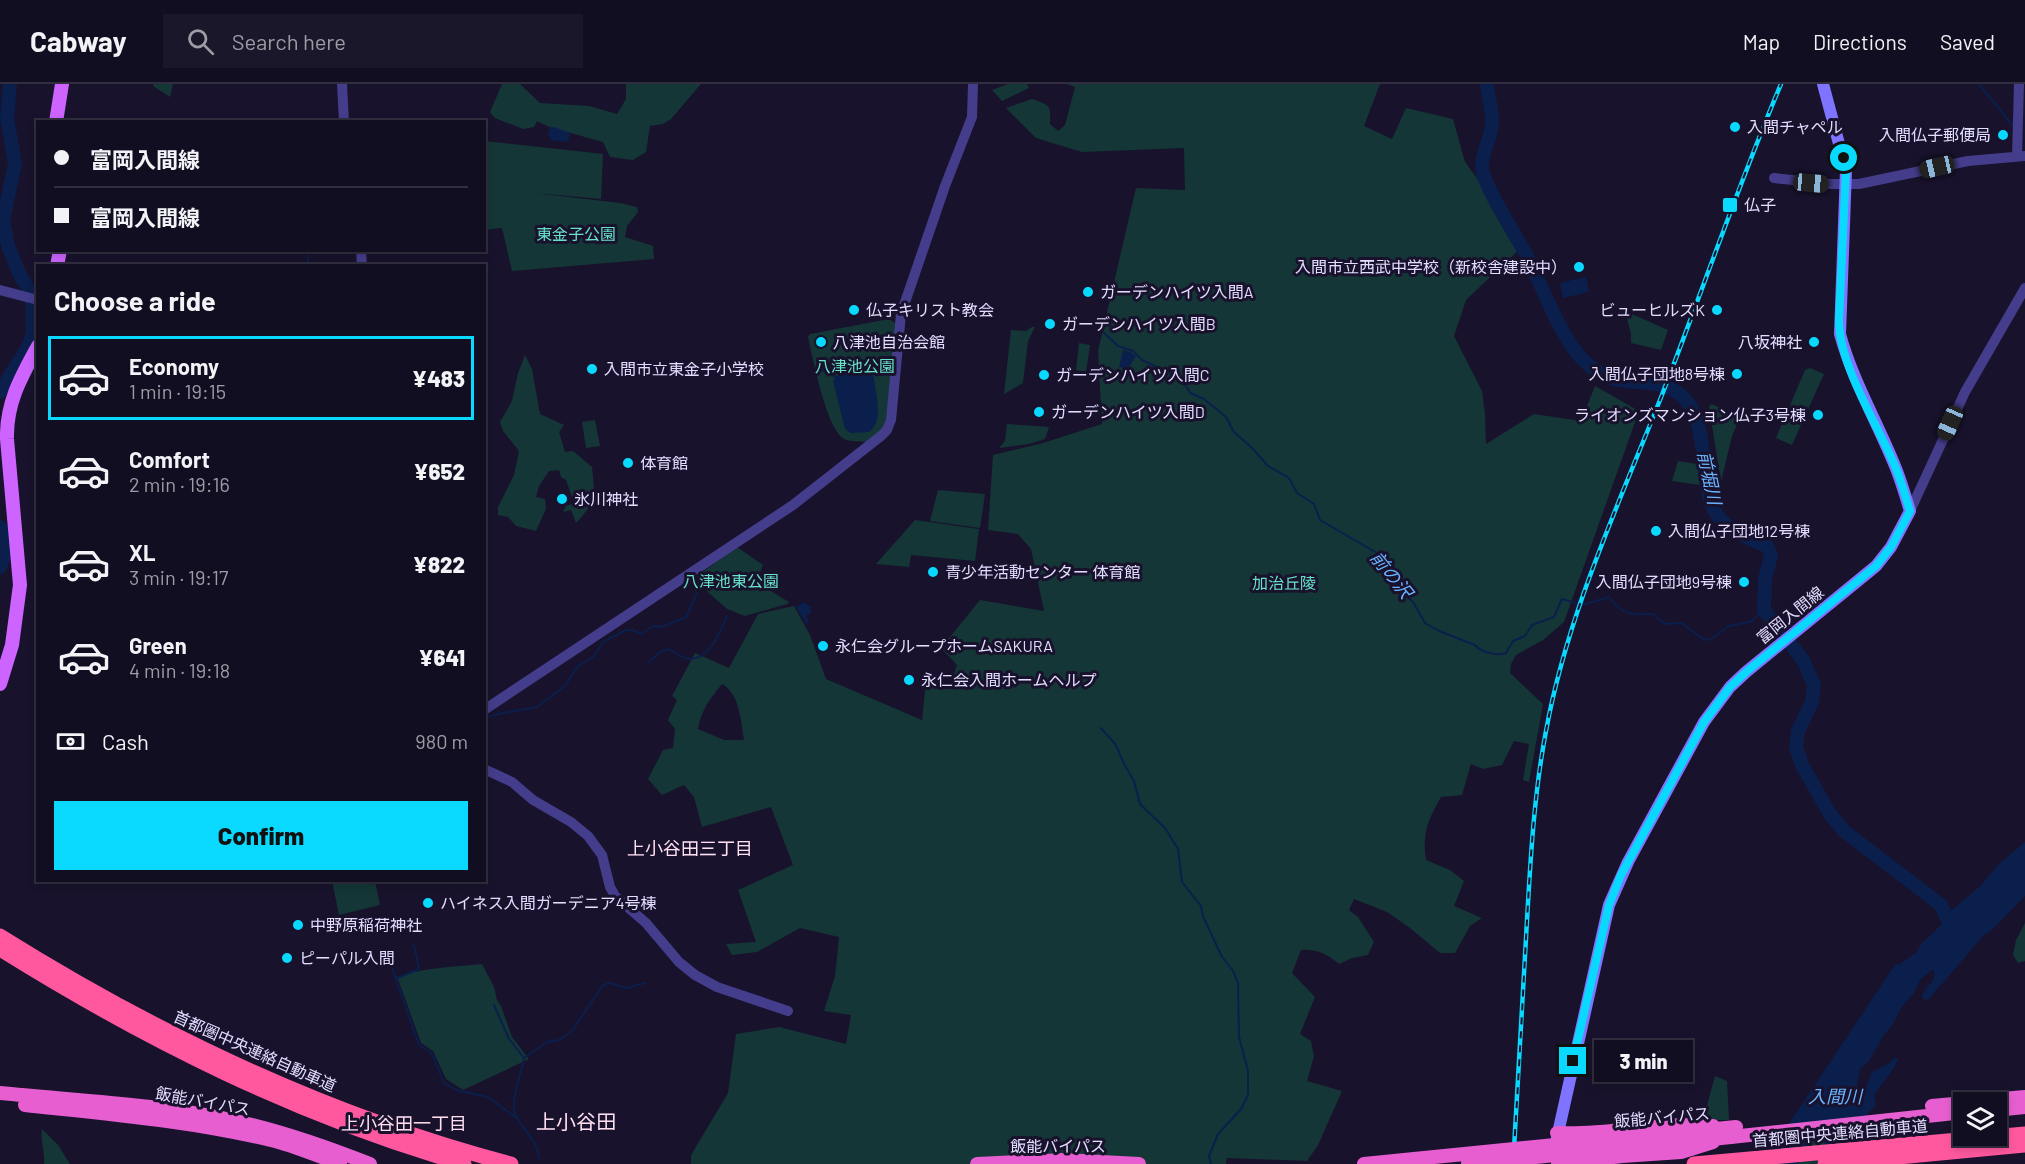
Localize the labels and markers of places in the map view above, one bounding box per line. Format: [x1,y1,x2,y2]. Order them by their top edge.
place label: 入間チャペル [1747,117,1843,136]
marker: 入間チャペル [1728,120,1742,134]
place label: 入間仏子郵便局 [1879,125,1991,144]
marker: 入間仏子郵便局 [1996,128,2010,142]
place label: 仏子 [1744,195,1776,214]
marker: 仏子 [1721,196,1739,214]
place label: 入間市立西武中学校（新校舎建設中） [1295,257,1567,276]
marker: 入間市立西武中学校（新校舎建設中） [1572,260,1586,274]
place label: ガーデンハイツ入間A [1100,282,1254,301]
marker: ガーデンハイツ入間A [1081,285,1095,299]
place label: 仏子キリスト教会 [866,300,994,319]
place label: ビューヒルズK [1599,300,1705,319]
marker: 仏子キリスト教会 [847,303,861,317]
marker: ビューヒルズK [1710,303,1724,317]
place label: ガーデンハイツ入間B [1062,314,1216,333]
marker: ガーデンハイツ入間B [1043,317,1057,331]
place label: 八津池自治会館 [833,332,945,351]
place label: 八坂神社 [1738,332,1802,351]
marker: 八津池自治会館 [814,335,828,349]
marker: 八坂神社 [1807,335,1821,349]
place label: 入間市立東金子小学校 [604,359,764,378]
marker: 入間市立東金子小学校 [585,362,599,376]
place label: 入間仏子団地8号棟 [1589,364,1725,383]
place label: ガーデンハイツ入間C [1056,365,1209,384]
marker: 入間仏子団地8号棟 [1730,367,1744,381]
marker: ガーデンハイツ入間C [1037,368,1051,382]
place label: ガーデンハイツ入間D [1051,402,1205,421]
marker: ガーデンハイツ入間D [1032,405,1046,419]
place label: ライオンズマンション仏子3号棟 [1574,405,1806,424]
marker: ライオンズマンション仏子3号棟 [1811,408,1825,422]
place label: 体育館 [640,453,688,472]
marker: 体育館 [621,456,635,470]
place label: 氷川神社 [574,489,638,508]
marker: 氷川神社 [555,492,569,506]
place label: 入間仏子団地12号棟 [1668,521,1810,540]
marker: 入間仏子団地12号棟 [1649,524,1663,538]
place label: 青少年活動センター 体育館 [945,562,1140,581]
marker: 青少年活動センター 体育館 [926,565,940,579]
place label: 入間仏子団地9号棟 [1596,572,1732,591]
marker: 入間仏子団地9号棟 [1737,575,1751,589]
place label: 永仁会グループホームSAKURA [835,636,1053,655]
marker: 永仁会グループホームSAKURA [816,639,830,653]
place label: 永仁会入間ホームヘルプ [921,670,1097,689]
marker: 永仁会入間ホームヘルプ [902,673,916,687]
place label: ハイネス入間ガーデニア4号棟 [440,893,657,912]
marker: ハイネス入間ガーデニア4号棟 [421,896,435,910]
place label: 中野原稲荷神社 [310,915,422,934]
marker: 中野原稲荷神社 [291,918,305,932]
place label: ピーパル入間 [299,948,395,967]
marker: ピーパル入間 [280,951,294,965]

